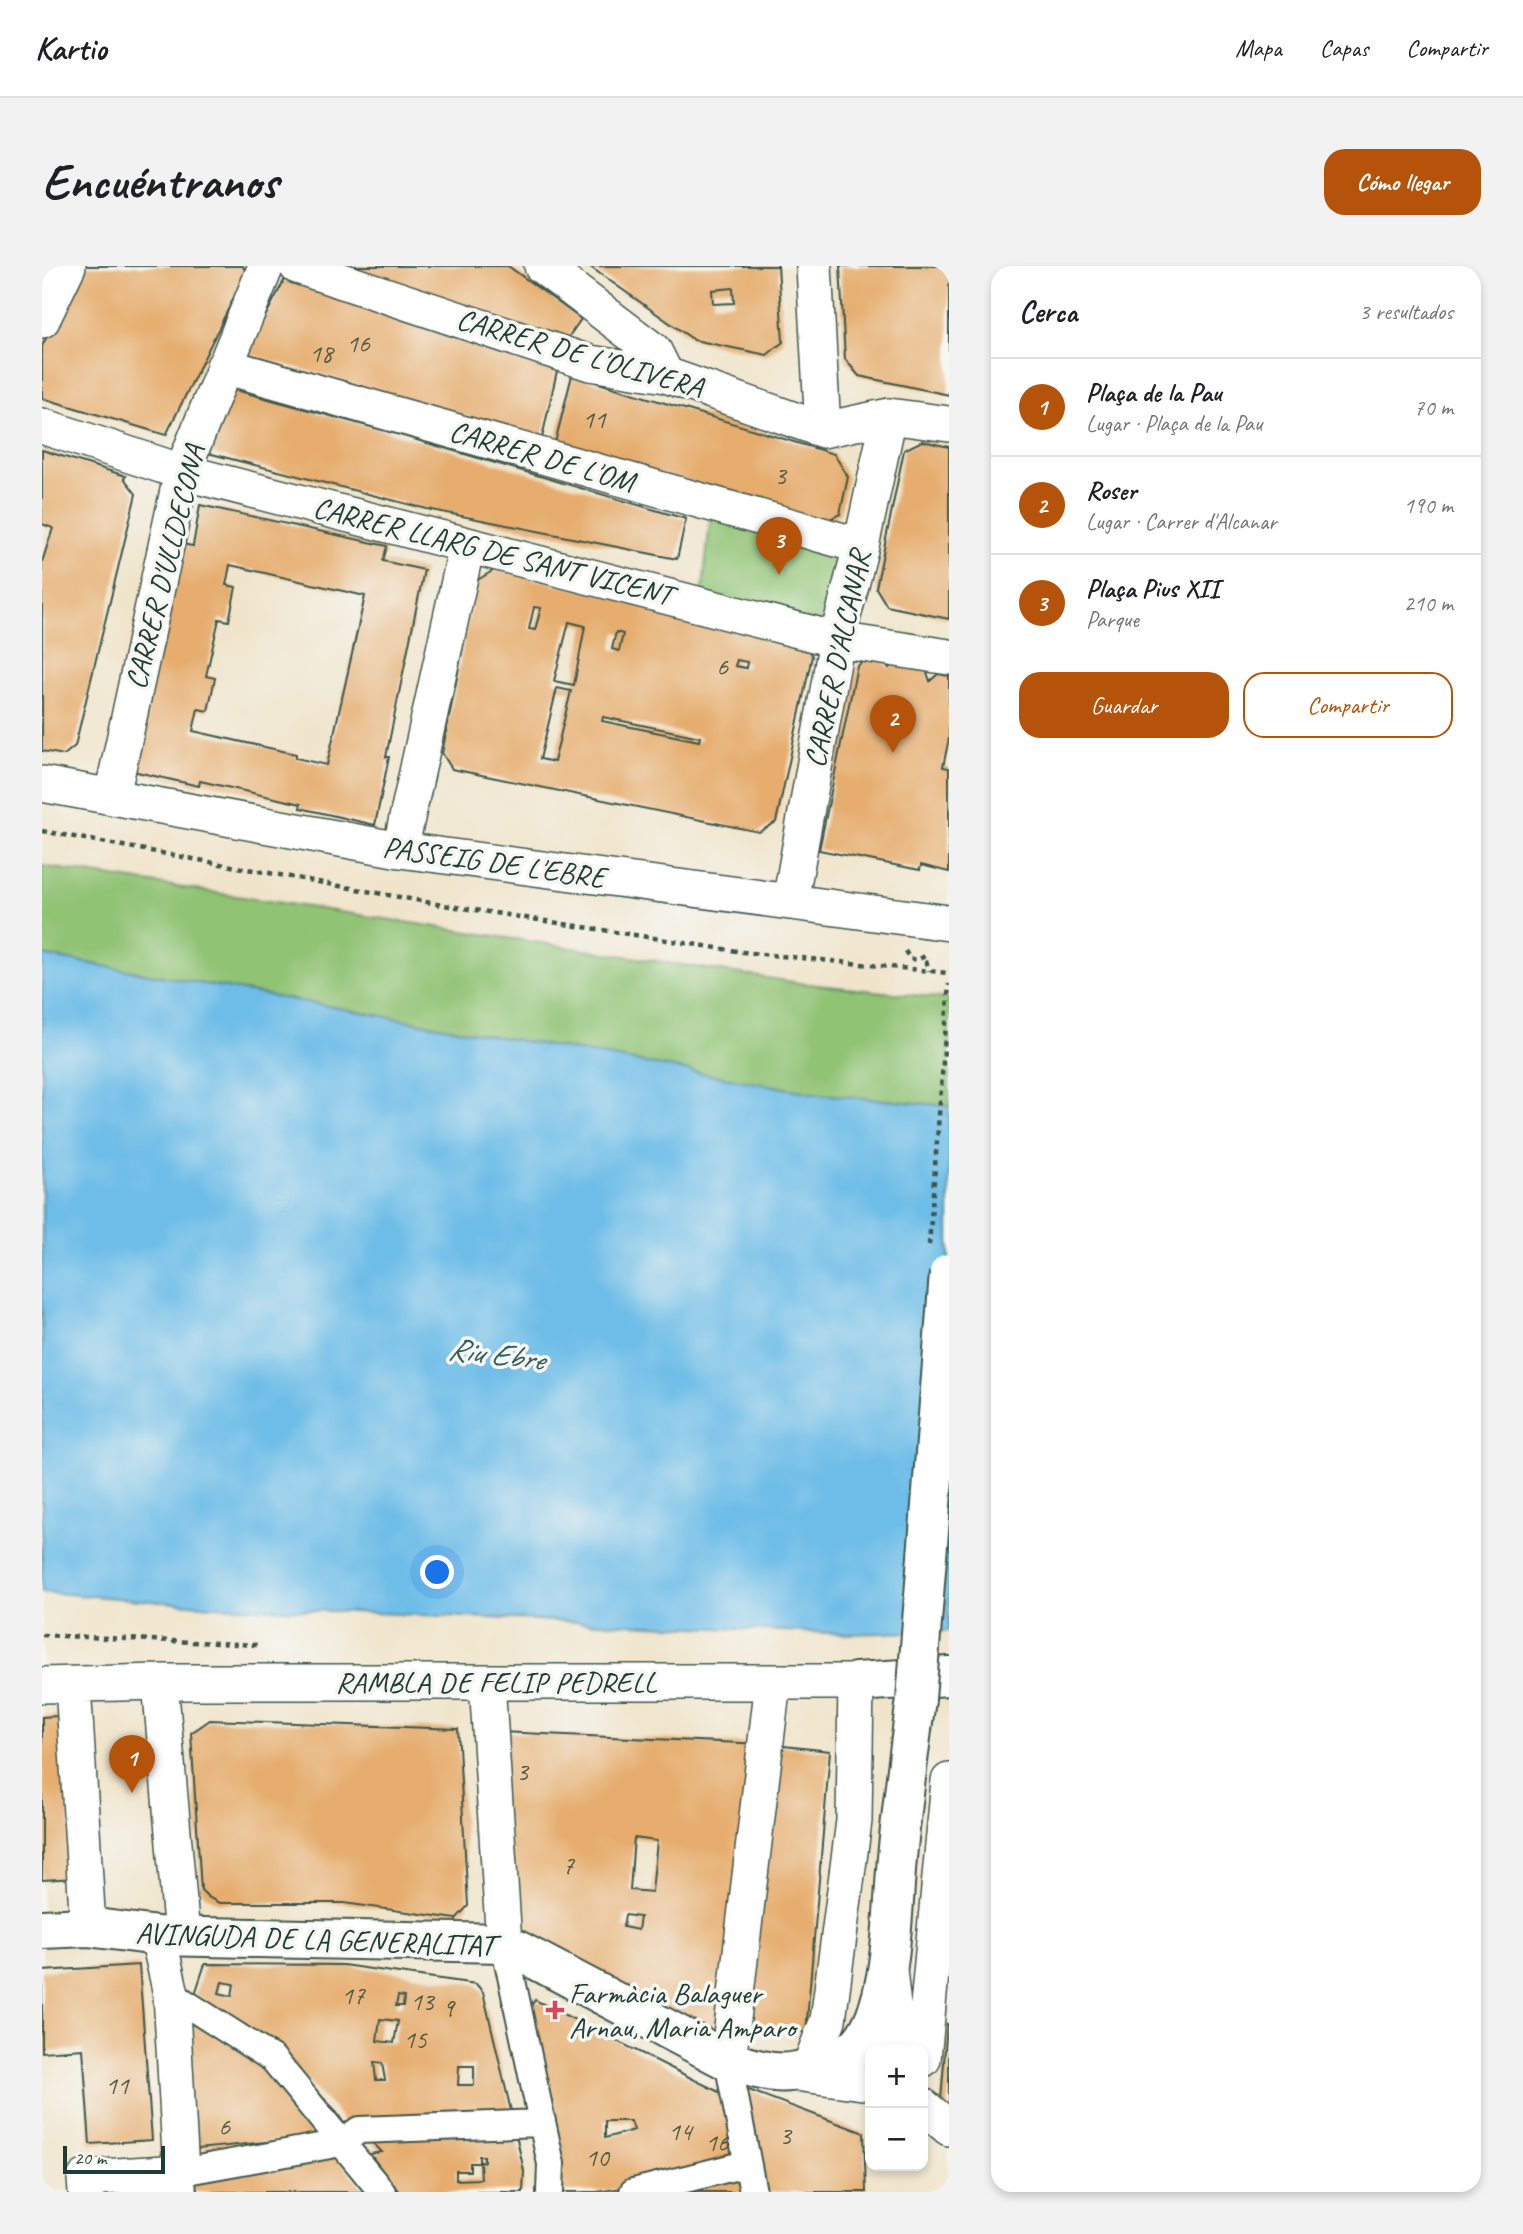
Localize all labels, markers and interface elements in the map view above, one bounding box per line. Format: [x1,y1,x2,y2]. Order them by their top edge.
text: Kartio [35,27,106,69]
text: Mapa [1235,33,1282,63]
text: Capas [1320,33,1368,63]
text: Compartir [1406,33,1488,63]
button: Cómo llegar [1324,149,1481,215]
text: Encuéntranos [42,151,278,213]
text: Cerca [1019,293,1077,331]
text: 3 resultados [1359,297,1453,326]
street label: CARRER DE L'OLIVERA [453,300,709,407]
house number: 16 [346,327,371,360]
house number: 18 [309,337,335,370]
text: Plaça de la Pau [1086,376,1221,409]
text: 1 [1037,393,1047,422]
text: 70 m [1414,393,1453,422]
house number: 11 [582,403,607,436]
text: Lugar · Plaça de la Pau [1086,409,1262,438]
street label: CARRER DE L'OM [445,412,641,501]
street label: CARRER D'ULLDECONA [116,439,214,693]
house number: 3 [774,459,788,492]
text: Roser [1086,474,1136,507]
street label: CARRER LLARG DE SANT VICENT [310,488,682,616]
text: 2 [1037,491,1047,520]
text: 190 m [1404,491,1453,520]
text: Lugar · Carrer d'Alcanar [1086,507,1276,536]
pin: 3 [756,517,802,575]
street label: CARRER D'ALCANAR [795,543,879,771]
text: Plaça Pius XII [1086,572,1219,605]
text: 3 [1037,589,1047,618]
text: 210 m [1404,589,1453,618]
text: Parque [1086,605,1139,634]
house number: 6 [716,650,729,683]
button: Guardar [1019,672,1229,738]
button: Compartir [1243,672,1453,738]
pin: 2 [870,695,916,753]
street label: PASSEIG DE L'EBRE [381,828,611,897]
water label: Riu Ebre [446,1328,550,1381]
your location [420,1555,454,1589]
street label: RAMBLA DE FELIP PEDRELL [335,1663,658,1701]
pin: 1 [109,1735,155,1793]
house number: 3 [516,1755,530,1788]
house number: 7 [562,1849,575,1882]
street label: AVINGUDA DE LA GENERALITAT [135,1914,502,1965]
place label: Farmàcia Balaguer Arnau, Maria Amparo [569,1974,799,2046]
house number: 17 [341,1979,366,2012]
house number: 13 [410,1985,436,2018]
house number: 9 [442,1991,456,2024]
marker: Farmàcia Balaguer Arnau, Maria Amparo [547,2002,563,2018]
house number: 15 [403,2023,428,2056]
map controls [865,2045,928,2171]
button: + [865,2045,928,2108]
house number: 11 [105,2069,130,2102]
button: − [865,2108,928,2171]
house number: 6 [218,2110,231,2143]
house number: 14 [668,2115,694,2148]
house number: 3 [779,2119,793,2152]
house number: 16 [705,2126,730,2159]
house number: 10 [585,2141,611,2174]
scale bar [63,2143,164,2175]
text: 20 m [74,2146,106,2170]

